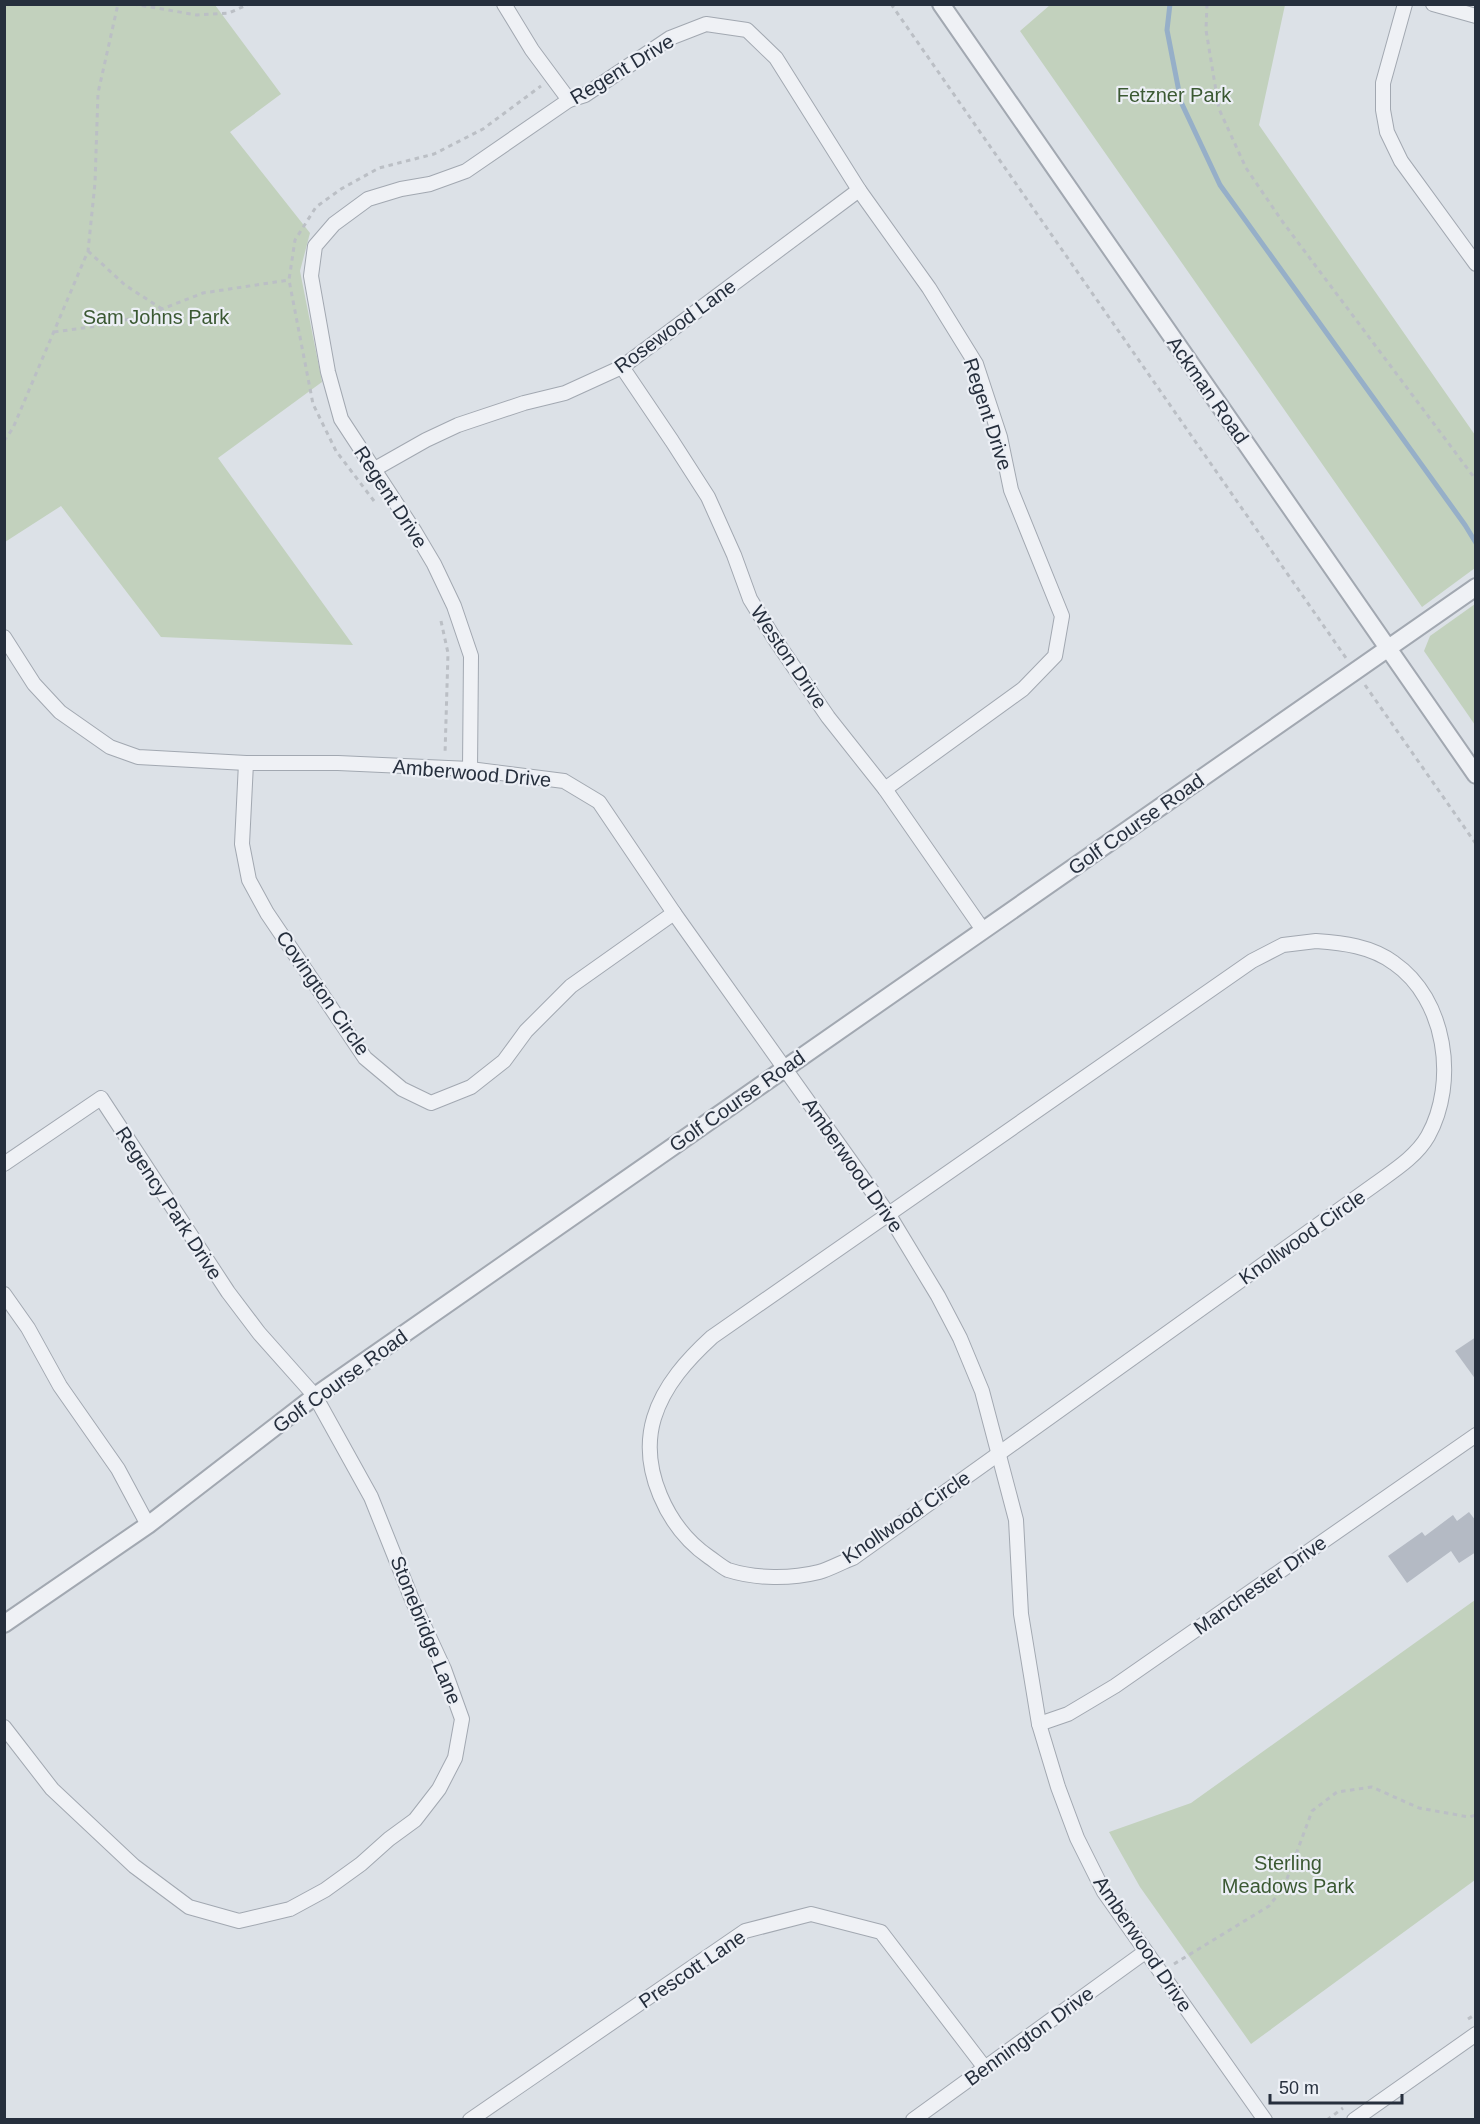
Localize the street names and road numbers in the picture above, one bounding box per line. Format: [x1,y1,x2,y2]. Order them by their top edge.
street label: Regent Drive [566,30,678,108]
street label: Rosewood Lane [610,275,740,377]
street label: Ackman Road [1163,332,1253,448]
street label: Regent Drive [960,355,1016,473]
street label: Regent Drive [350,442,432,552]
street label: Weston Drive [746,601,832,713]
street label: Amberwood Drive [392,755,552,791]
street label: Golf Course Road [1064,769,1208,879]
street label: Covington Circle [272,927,374,1059]
street label: Golf Course Road [665,1046,809,1156]
street label: Amberwood Drive [798,1094,908,1236]
street label: Regency Park Drive [111,1122,227,1284]
street label: Knollwood Circle [1235,1185,1369,1289]
street label: Golf Course Road [269,1325,411,1437]
street label: Knollwood Circle [838,1466,974,1568]
street label: Manchester Drive [1190,1531,1330,1639]
street label: Stonebridge Lane [386,1553,466,1707]
street label: Amberwood Drive [1089,1872,1197,2016]
street label: Prescott Lane [635,1925,749,2013]
street label: Bennington Drive [960,1982,1098,2090]

